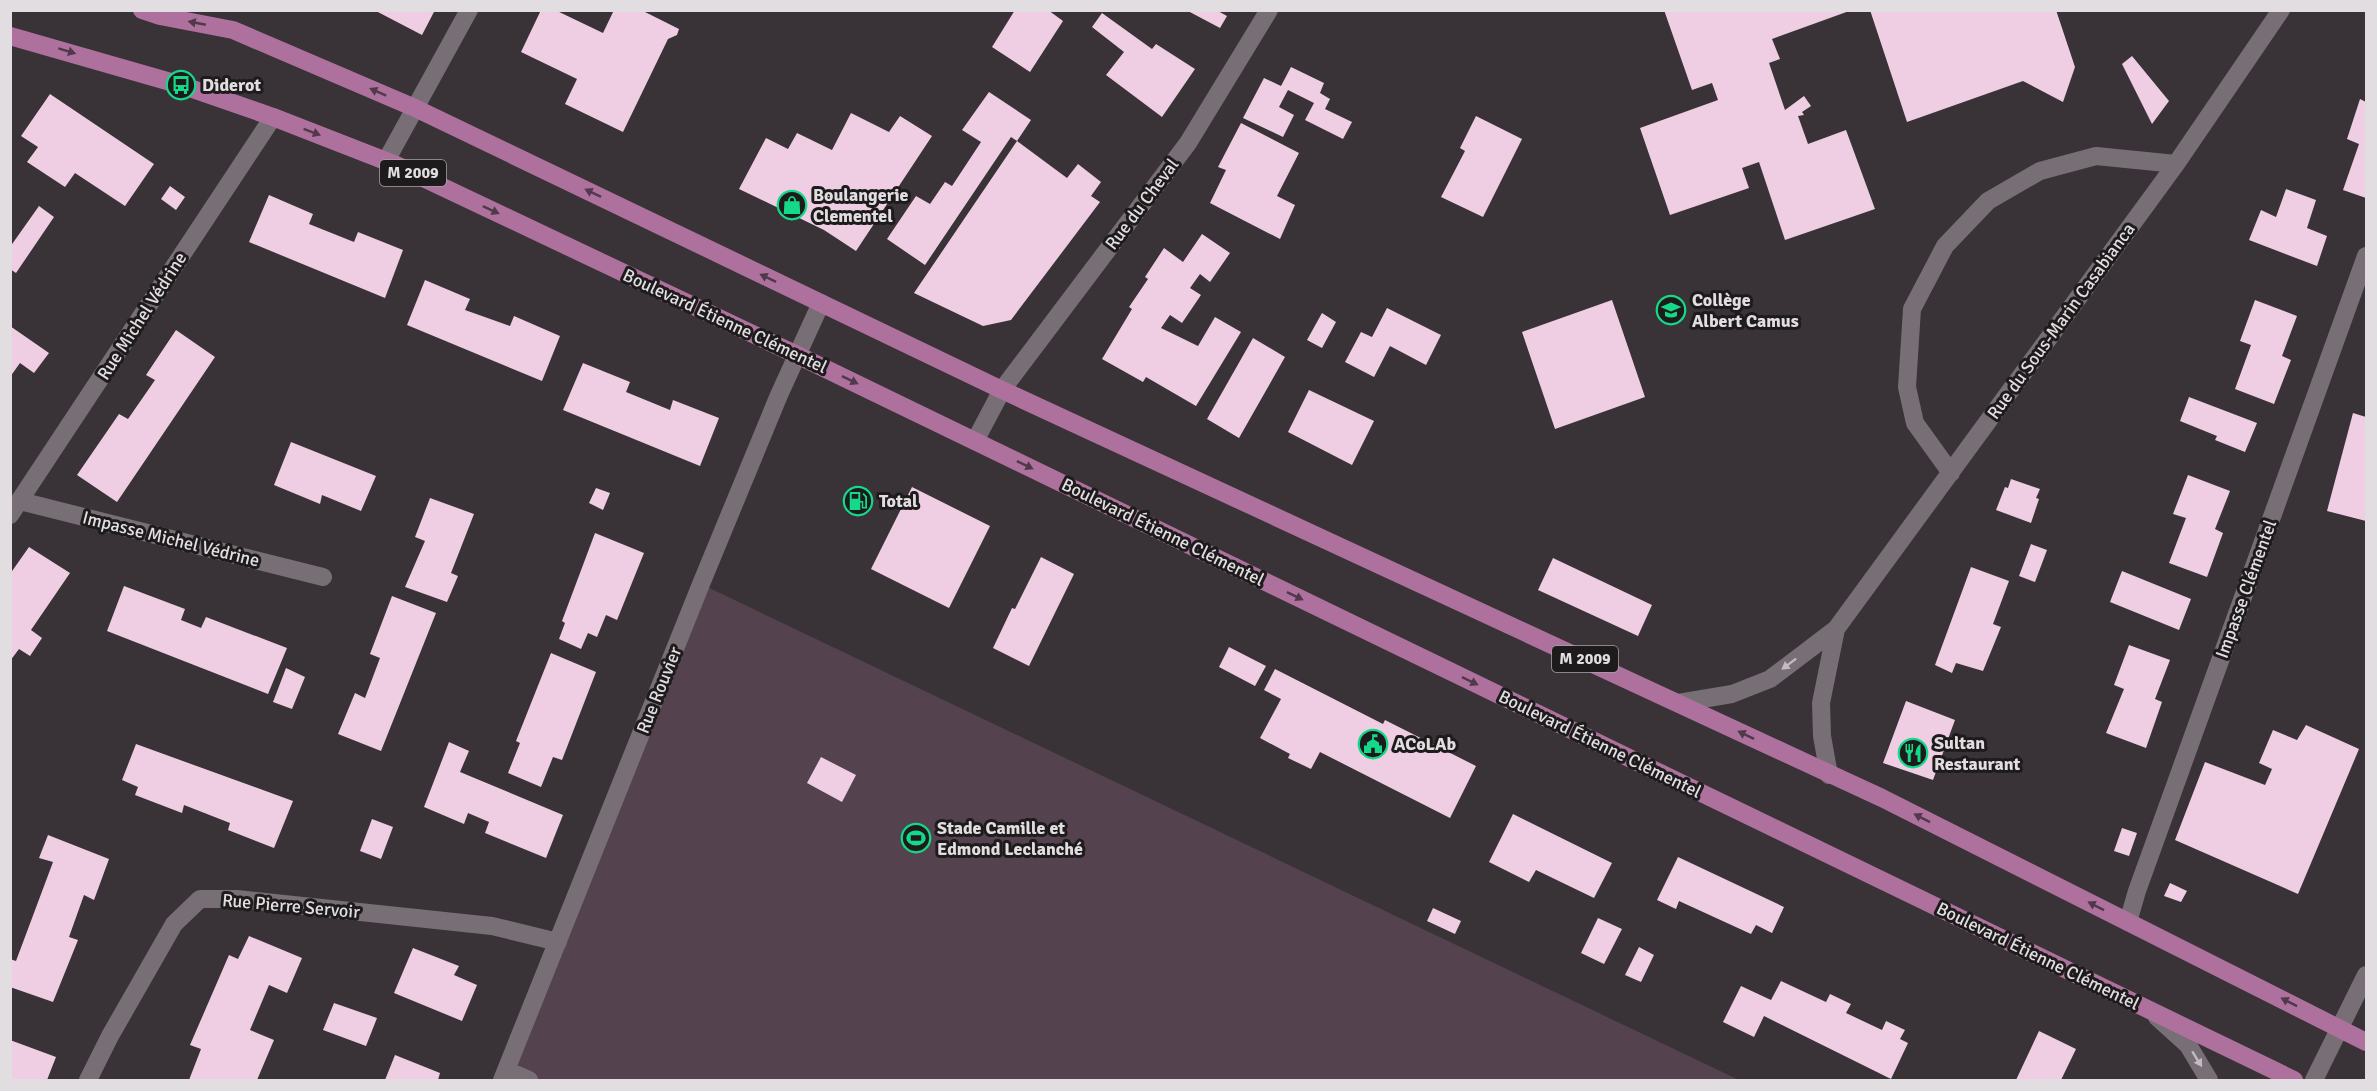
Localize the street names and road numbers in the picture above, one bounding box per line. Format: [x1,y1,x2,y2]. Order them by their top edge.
street label: Rue du Cheval [1101,154,1183,254]
road number: M 2009 [380,160,446,186]
street label: Rue du Sous-Marin Casabianca [1982,219,2140,423]
street label: Rue Michel Védrine [93,248,191,384]
street label: Boulevard Étienne Clémentel [619,264,831,378]
street label: Boulevard Étienne Clémentel [1058,473,1268,591]
street label: Impasse Michel Védrine [80,506,262,572]
street label: Impasse Clémentel [2211,517,2281,661]
street label: Rue Rouvier [632,643,686,737]
road number: M 2009 [1552,646,1618,672]
street label: Boulevard Étienne Clémentel [1495,685,1705,803]
street label: Rue Pierre Servoir [221,889,361,923]
street label: Boulevard Étienne Clémentel [1933,897,2143,1015]

